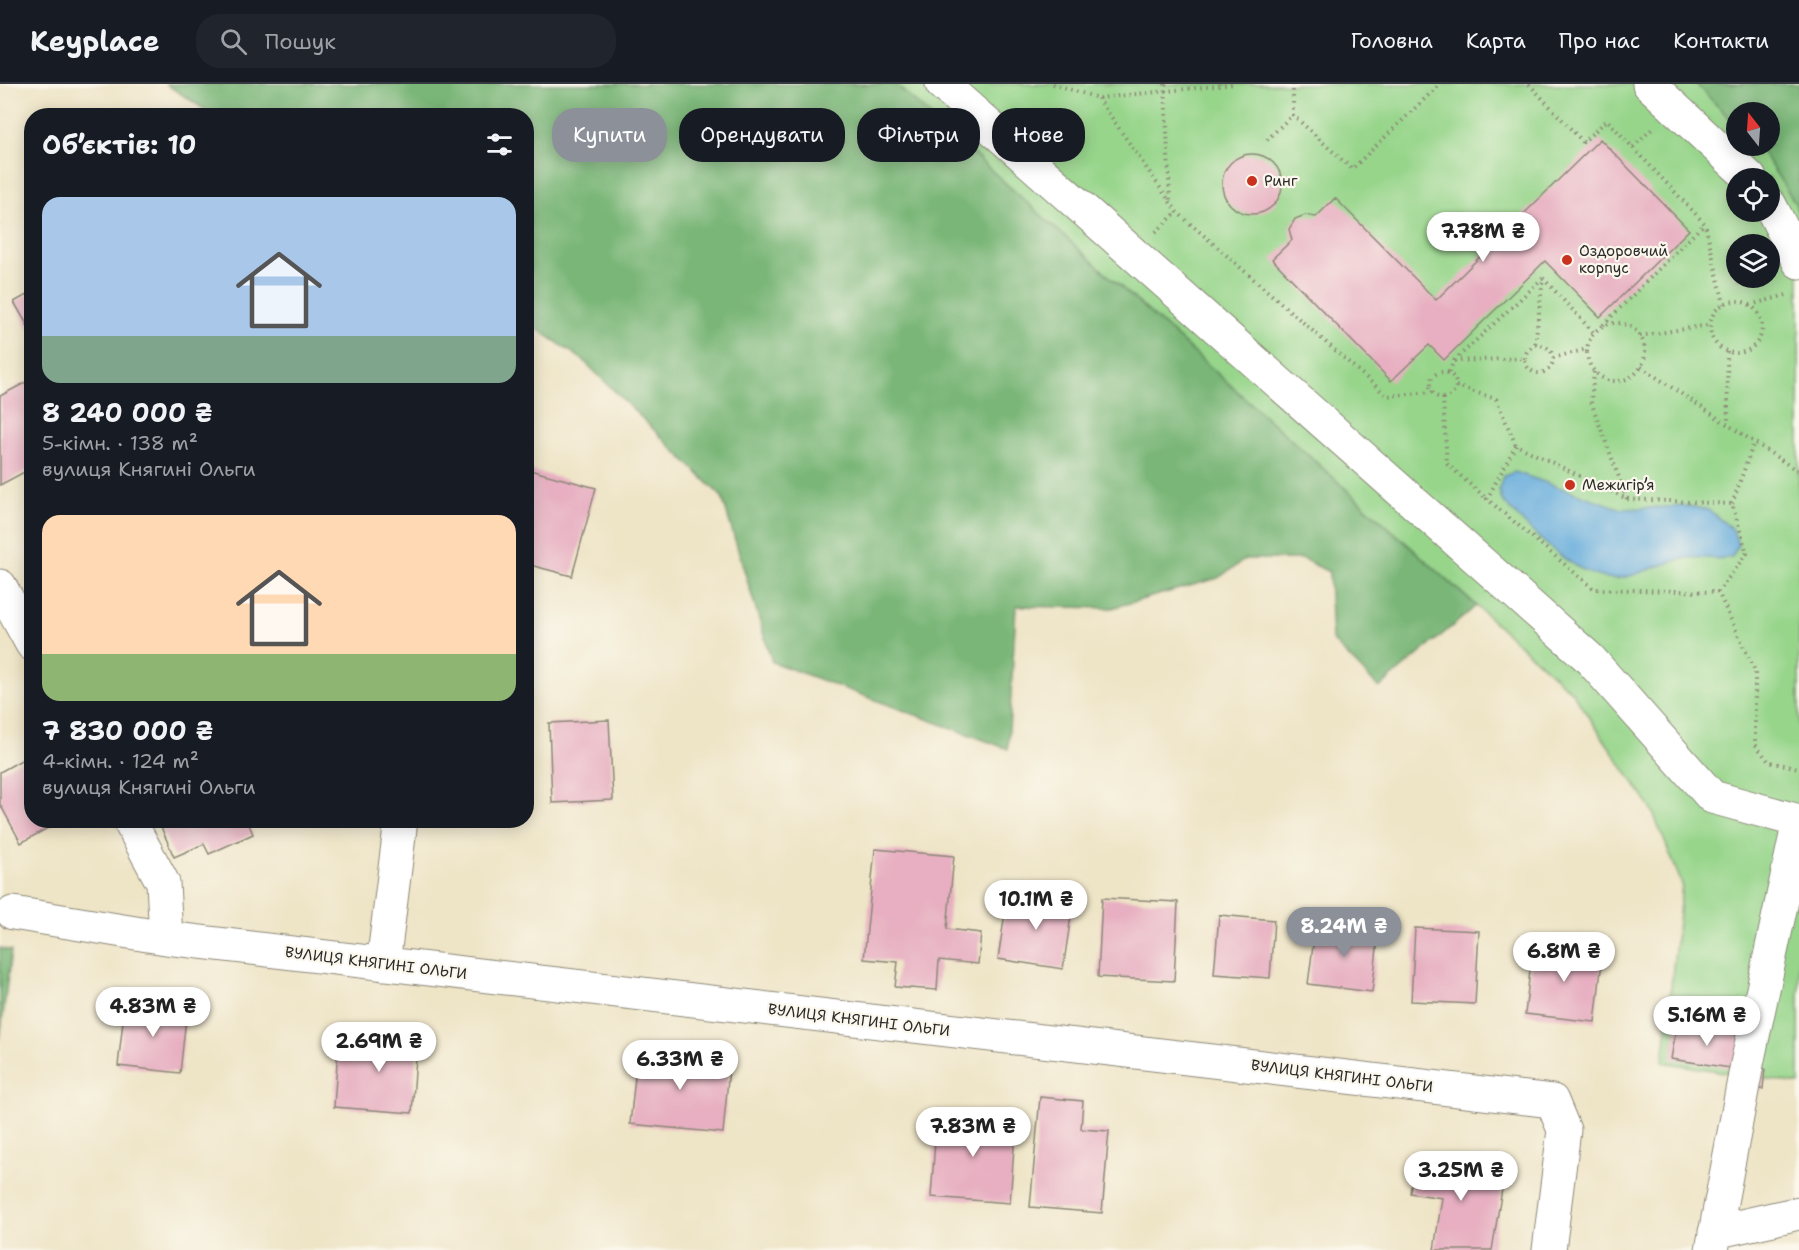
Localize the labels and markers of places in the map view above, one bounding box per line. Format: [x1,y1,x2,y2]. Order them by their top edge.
place label: Ринг [1264,171,1298,191]
marker: Ринг [1245,174,1259,188]
pin: 7.78M ₴ [1428,212,1538,263]
place label: Оздоровчий корпус [1579,241,1668,278]
marker: Оздоровчий корпус [1560,253,1574,267]
place label: Межигір’я [1582,475,1654,495]
marker: Межигір’я [1563,478,1577,492]
pin: 10.1M ₴ [981,880,1091,931]
pin: 8.24M ₴ [1289,907,1399,958]
pin: 6.8M ₴ [1515,932,1613,983]
pin: 4.83M ₴ [98,987,208,1038]
pin: 5.16M ₴ [1652,996,1762,1047]
pin: 2.69M ₴ [324,1022,434,1073]
pin: 6.33M ₴ [625,1040,735,1091]
pin: 7.83M ₴ [918,1107,1028,1158]
pin: 3.25M ₴ [1406,1151,1516,1202]

